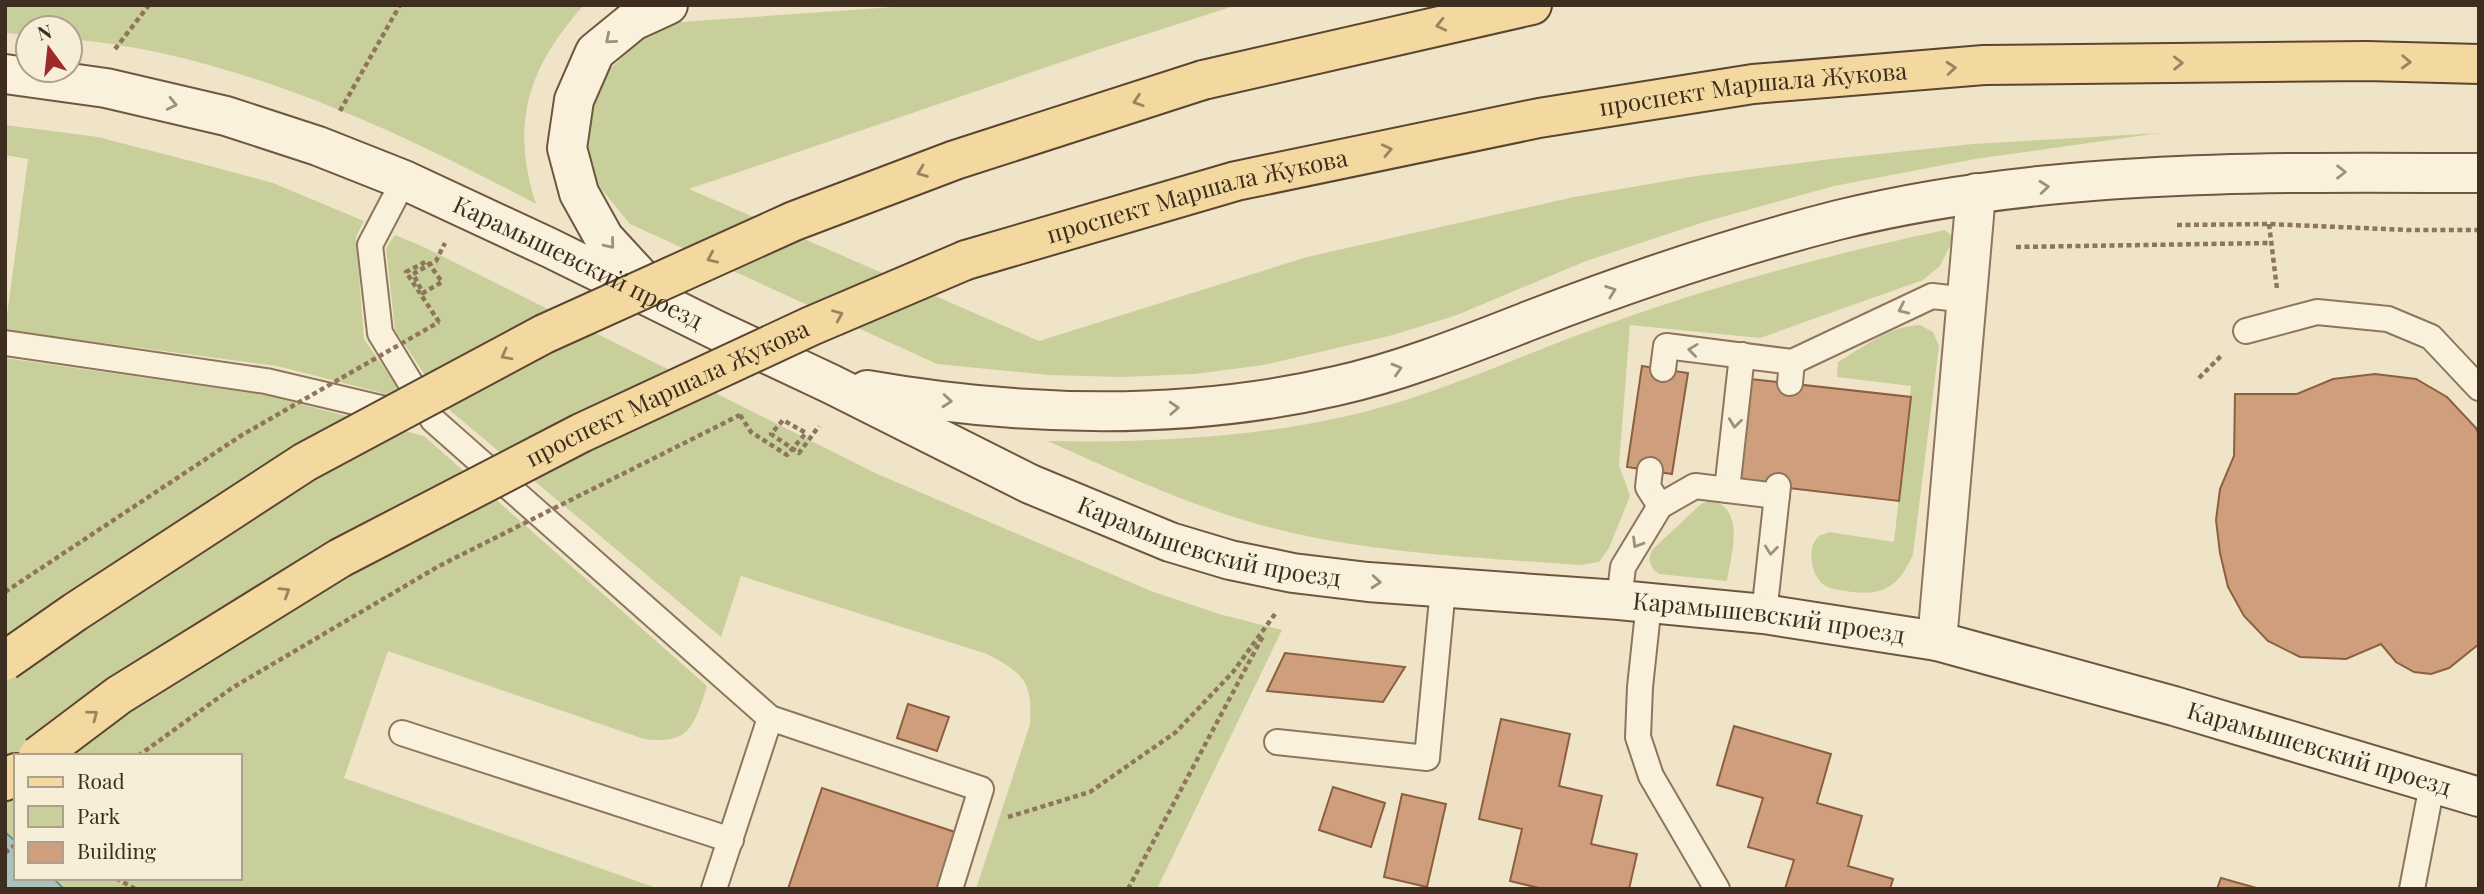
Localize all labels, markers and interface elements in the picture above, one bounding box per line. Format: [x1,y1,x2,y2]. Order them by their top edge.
north arrow [14,14,84,84]
text: N [34,17,55,46]
one-way arrow [1435,17,1447,32]
one-way arrow [606,31,618,44]
street label: проспект Маршала Жукова [1597,53,1908,122]
one-way arrow [2401,54,2412,69]
one-way arrow [2174,55,2184,71]
one-way arrow [1946,61,1957,76]
one-way arrow [1133,93,1145,107]
one-way arrow [166,96,178,110]
street label: проспект Маршала Жукова [1043,140,1350,250]
one-way arrow [1381,143,1393,158]
one-way arrow [917,164,929,178]
one-way arrow [2335,165,2346,180]
one-way arrow [2039,180,2050,195]
street label: Карамышевский проезд [448,187,709,335]
one-way arrow [602,237,615,249]
one-way arrow [707,250,719,264]
one-way arrow [1604,285,1616,299]
one-way arrow [1898,301,1911,315]
one-way arrow [831,309,843,323]
street label: проспект Маршала Жукова [520,311,814,473]
one-way arrow [1687,342,1699,357]
one-way arrow [501,347,513,360]
one-way arrow [1391,362,1403,377]
one-way arrow [942,393,953,408]
one-way arrow [1169,401,1180,416]
one-way arrow [1727,417,1742,429]
street label: Карамышевский проезд [1073,487,1343,593]
one-way arrow [1633,536,1646,549]
one-way arrow [1763,544,1778,556]
one-way arrow [1370,575,1382,590]
street label: Карамышевский проезд [1631,583,1908,650]
one-way arrow [277,588,290,601]
street label: Карамышевский проезд [2184,693,2456,802]
one-way arrow [85,710,98,723]
legend [14,754,242,880]
text: Road [77,766,125,794]
text: Park [77,801,121,829]
text: Building [77,836,156,864]

